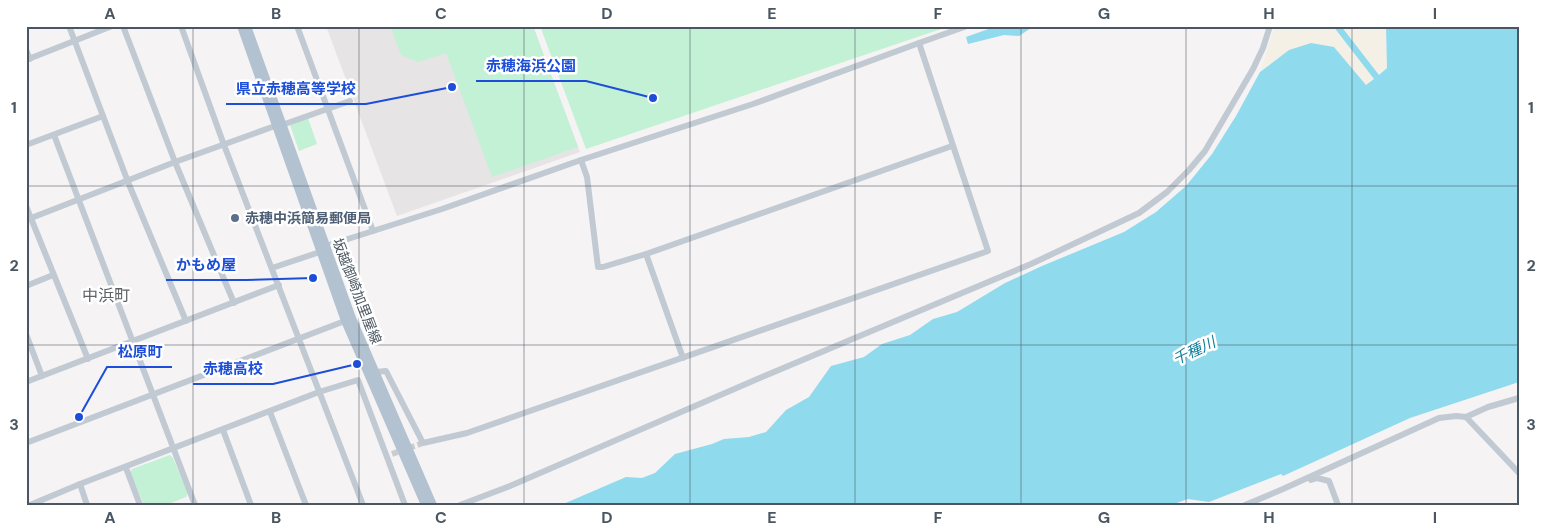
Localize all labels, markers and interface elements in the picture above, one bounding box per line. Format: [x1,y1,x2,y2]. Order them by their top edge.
text: A [104,3,116,24]
text: B [271,3,281,24]
text: C [435,3,447,24]
text: D [601,3,613,24]
text: E [767,3,777,24]
text: F [934,3,943,24]
text: G [1098,3,1110,24]
text: H [1263,3,1275,24]
text: I [1433,3,1437,24]
callout: 赤穂海浜公園 [476,51,586,81]
text: 赤穂海浜公園 [486,56,576,76]
callout: 県立赤穂高等学校 [226,74,366,104]
text: 県立赤穂高等学校 [236,79,356,99]
text: 1 [11,97,17,118]
text: 1 [1528,97,1534,118]
place label: 赤穂中浜簡易郵便局 [245,209,371,227]
marker: 赤穂中浜簡易郵便局 [229,212,241,224]
street label: 坂越御崎加里屋線 [329,235,385,347]
callout: かもめ屋 [166,250,246,280]
text: 2 [9,255,19,276]
text: かもめ屋 [176,255,236,275]
text: 2 [1526,255,1536,276]
district label: 中浜町 [82,285,130,306]
water label: 千種川 [1169,332,1220,370]
callout: 松原町 [107,337,172,367]
text: 松原町 [117,342,163,362]
callout: 赤穂高校 [193,354,273,384]
text: 赤穂高校 [203,359,263,379]
text: 3 [9,414,19,435]
text: 3 [1526,414,1536,435]
text: A [104,507,116,528]
text: B [271,507,281,528]
text: C [435,507,447,528]
text: D [601,507,613,528]
text: E [767,507,777,528]
text: F [934,507,943,528]
text: G [1098,507,1110,528]
text: H [1263,507,1275,528]
text: I [1433,507,1437,528]

